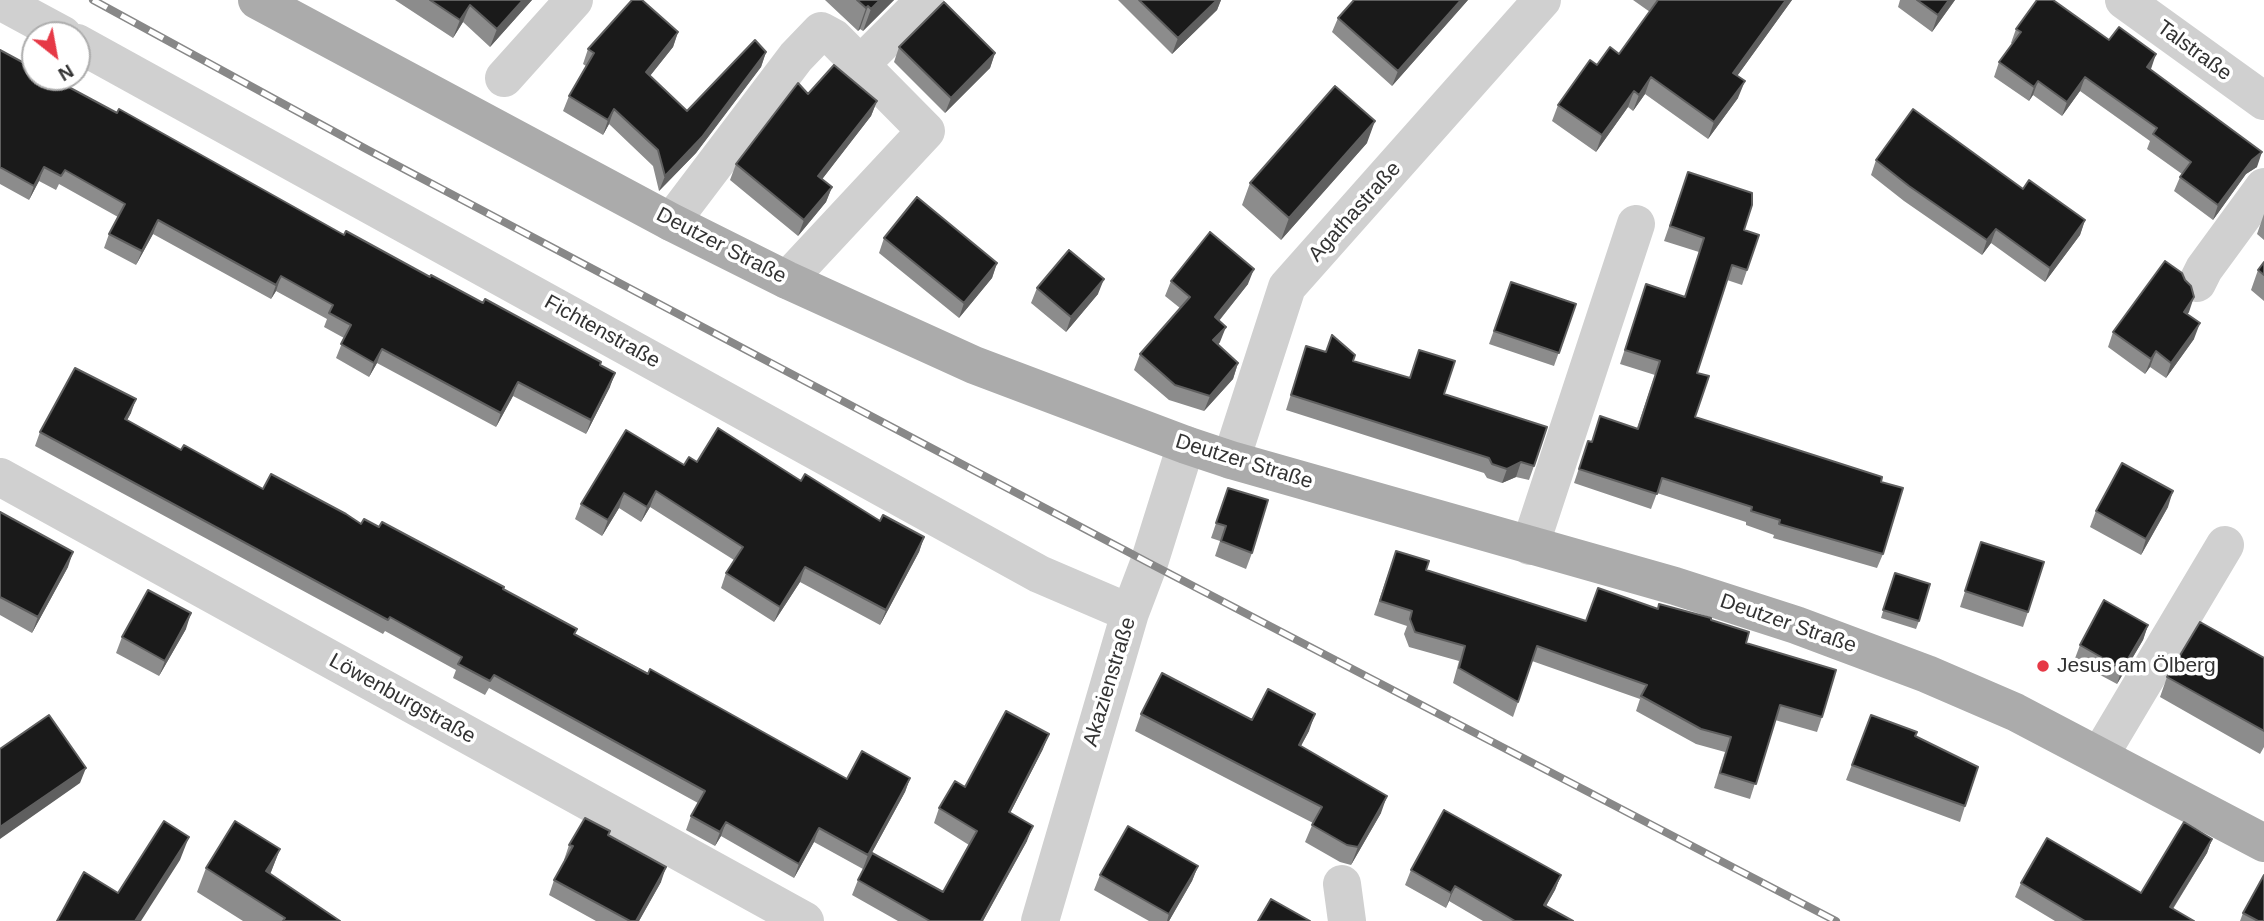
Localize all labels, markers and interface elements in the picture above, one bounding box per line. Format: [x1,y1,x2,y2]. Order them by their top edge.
street label: Talstraße [2152,15,2236,87]
north arrow [21,21,91,91]
text: N [55,60,77,85]
street label: Agathastraße [1303,157,1407,267]
street label: Deutzer Straße [652,202,790,290]
street label: Fichtenstraße [540,290,664,374]
street label: Deutzer Straße [1172,429,1316,495]
street label: Deutzer Straße [1717,589,1859,659]
street label: Akazienstraße [1078,614,1142,750]
street label: Löwenburgstraße [324,648,480,750]
place label: Jesus am Ölberg [2057,653,2216,679]
marker: Jesus am Ölberg [2035,658,2051,674]

